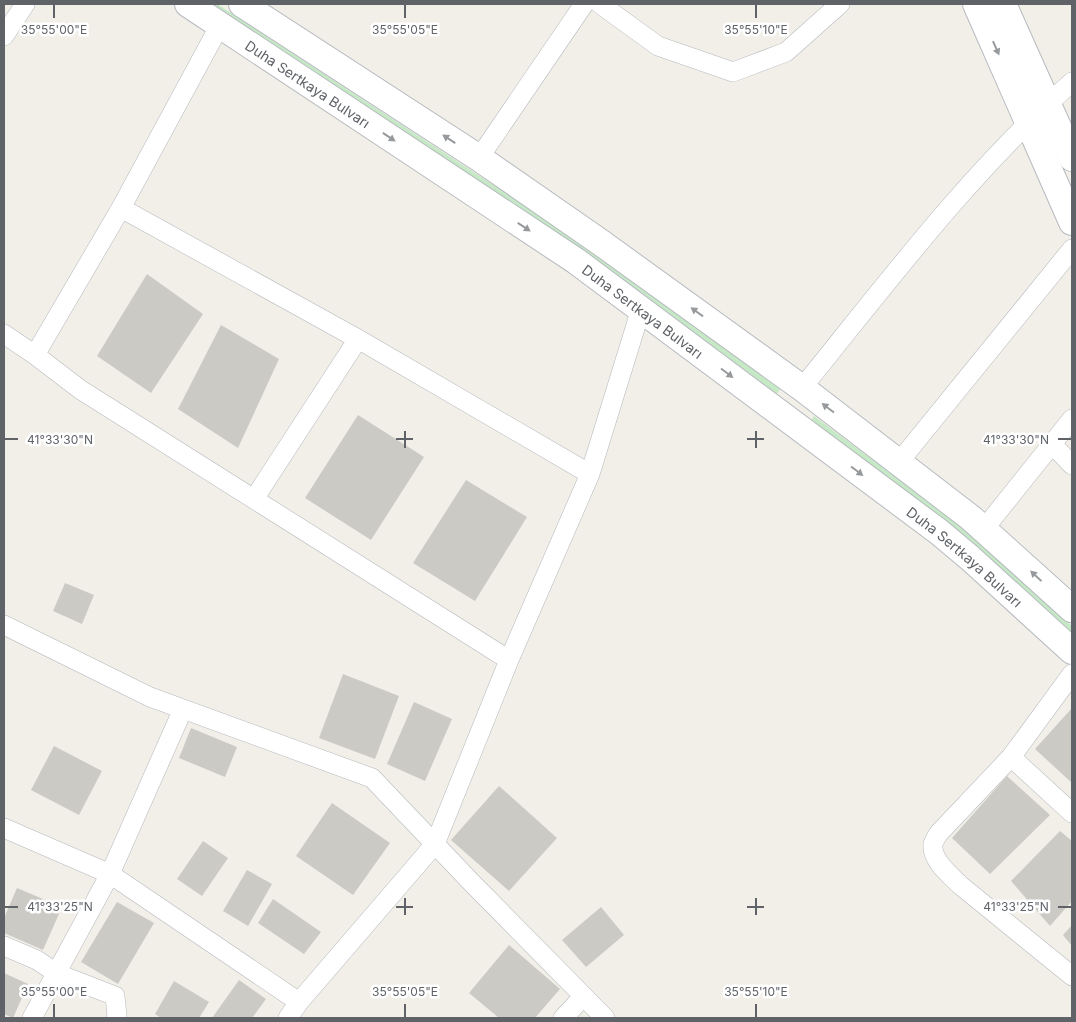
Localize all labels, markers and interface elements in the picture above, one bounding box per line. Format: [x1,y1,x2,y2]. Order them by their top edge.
text: 35°55'00"E [21,22,87,37]
text: 35°55'05"E [372,22,438,37]
text: 35°55'10"E [724,22,788,37]
street label: Duha Sertkaya Bulvarı [242,36,374,131]
one-way arrow [992,41,1000,55]
one-way arrow [382,132,395,142]
one-way arrow [442,134,456,144]
one-way arrow [518,222,531,232]
street label: Duha Sertkaya Bulvarı [579,260,707,362]
one-way arrow [690,307,704,317]
one-way arrow [720,368,734,378]
one-way arrow [821,403,835,413]
text: 41°33'30"N [27,432,93,447]
text: 41°33'30"N [983,432,1049,447]
one-way arrow [850,465,863,476]
street label: Duha Sertkaya Bulvarı [904,503,1026,610]
one-way arrow [1031,570,1043,582]
text: 41°33'25"N [27,899,93,914]
text: 41°33'25"N [983,899,1049,914]
text: 35°55'00"E [21,984,87,999]
text: 35°55'05"E [372,984,438,999]
text: 35°55'10"E [724,984,788,999]

